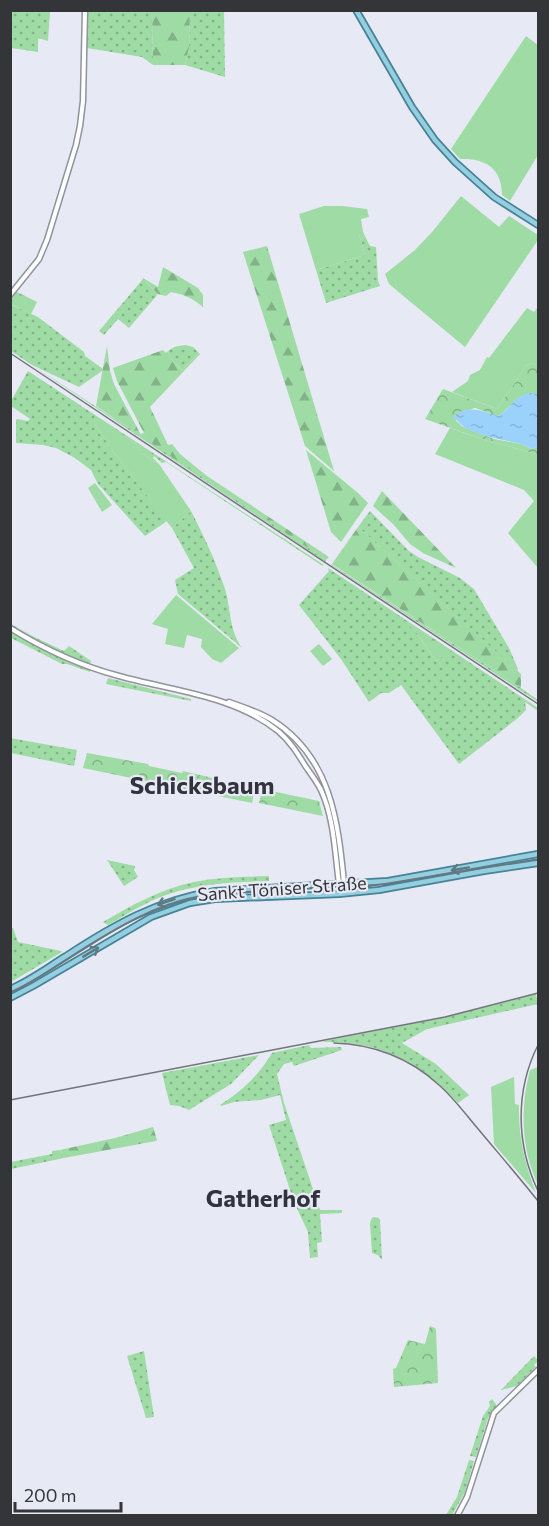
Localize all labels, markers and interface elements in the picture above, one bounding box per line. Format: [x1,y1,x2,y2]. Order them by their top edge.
district label: Schicksbaum [130,770,274,799]
one-way arrow [450,864,470,875]
street label: Sankt Töniser Straße [197,871,367,905]
one-way arrow [157,898,176,909]
one-way arrow [82,945,99,957]
district label: Gatherhof [206,1183,321,1212]
scale bar [15,1475,122,1513]
text: 200 m [24,1484,77,1506]

